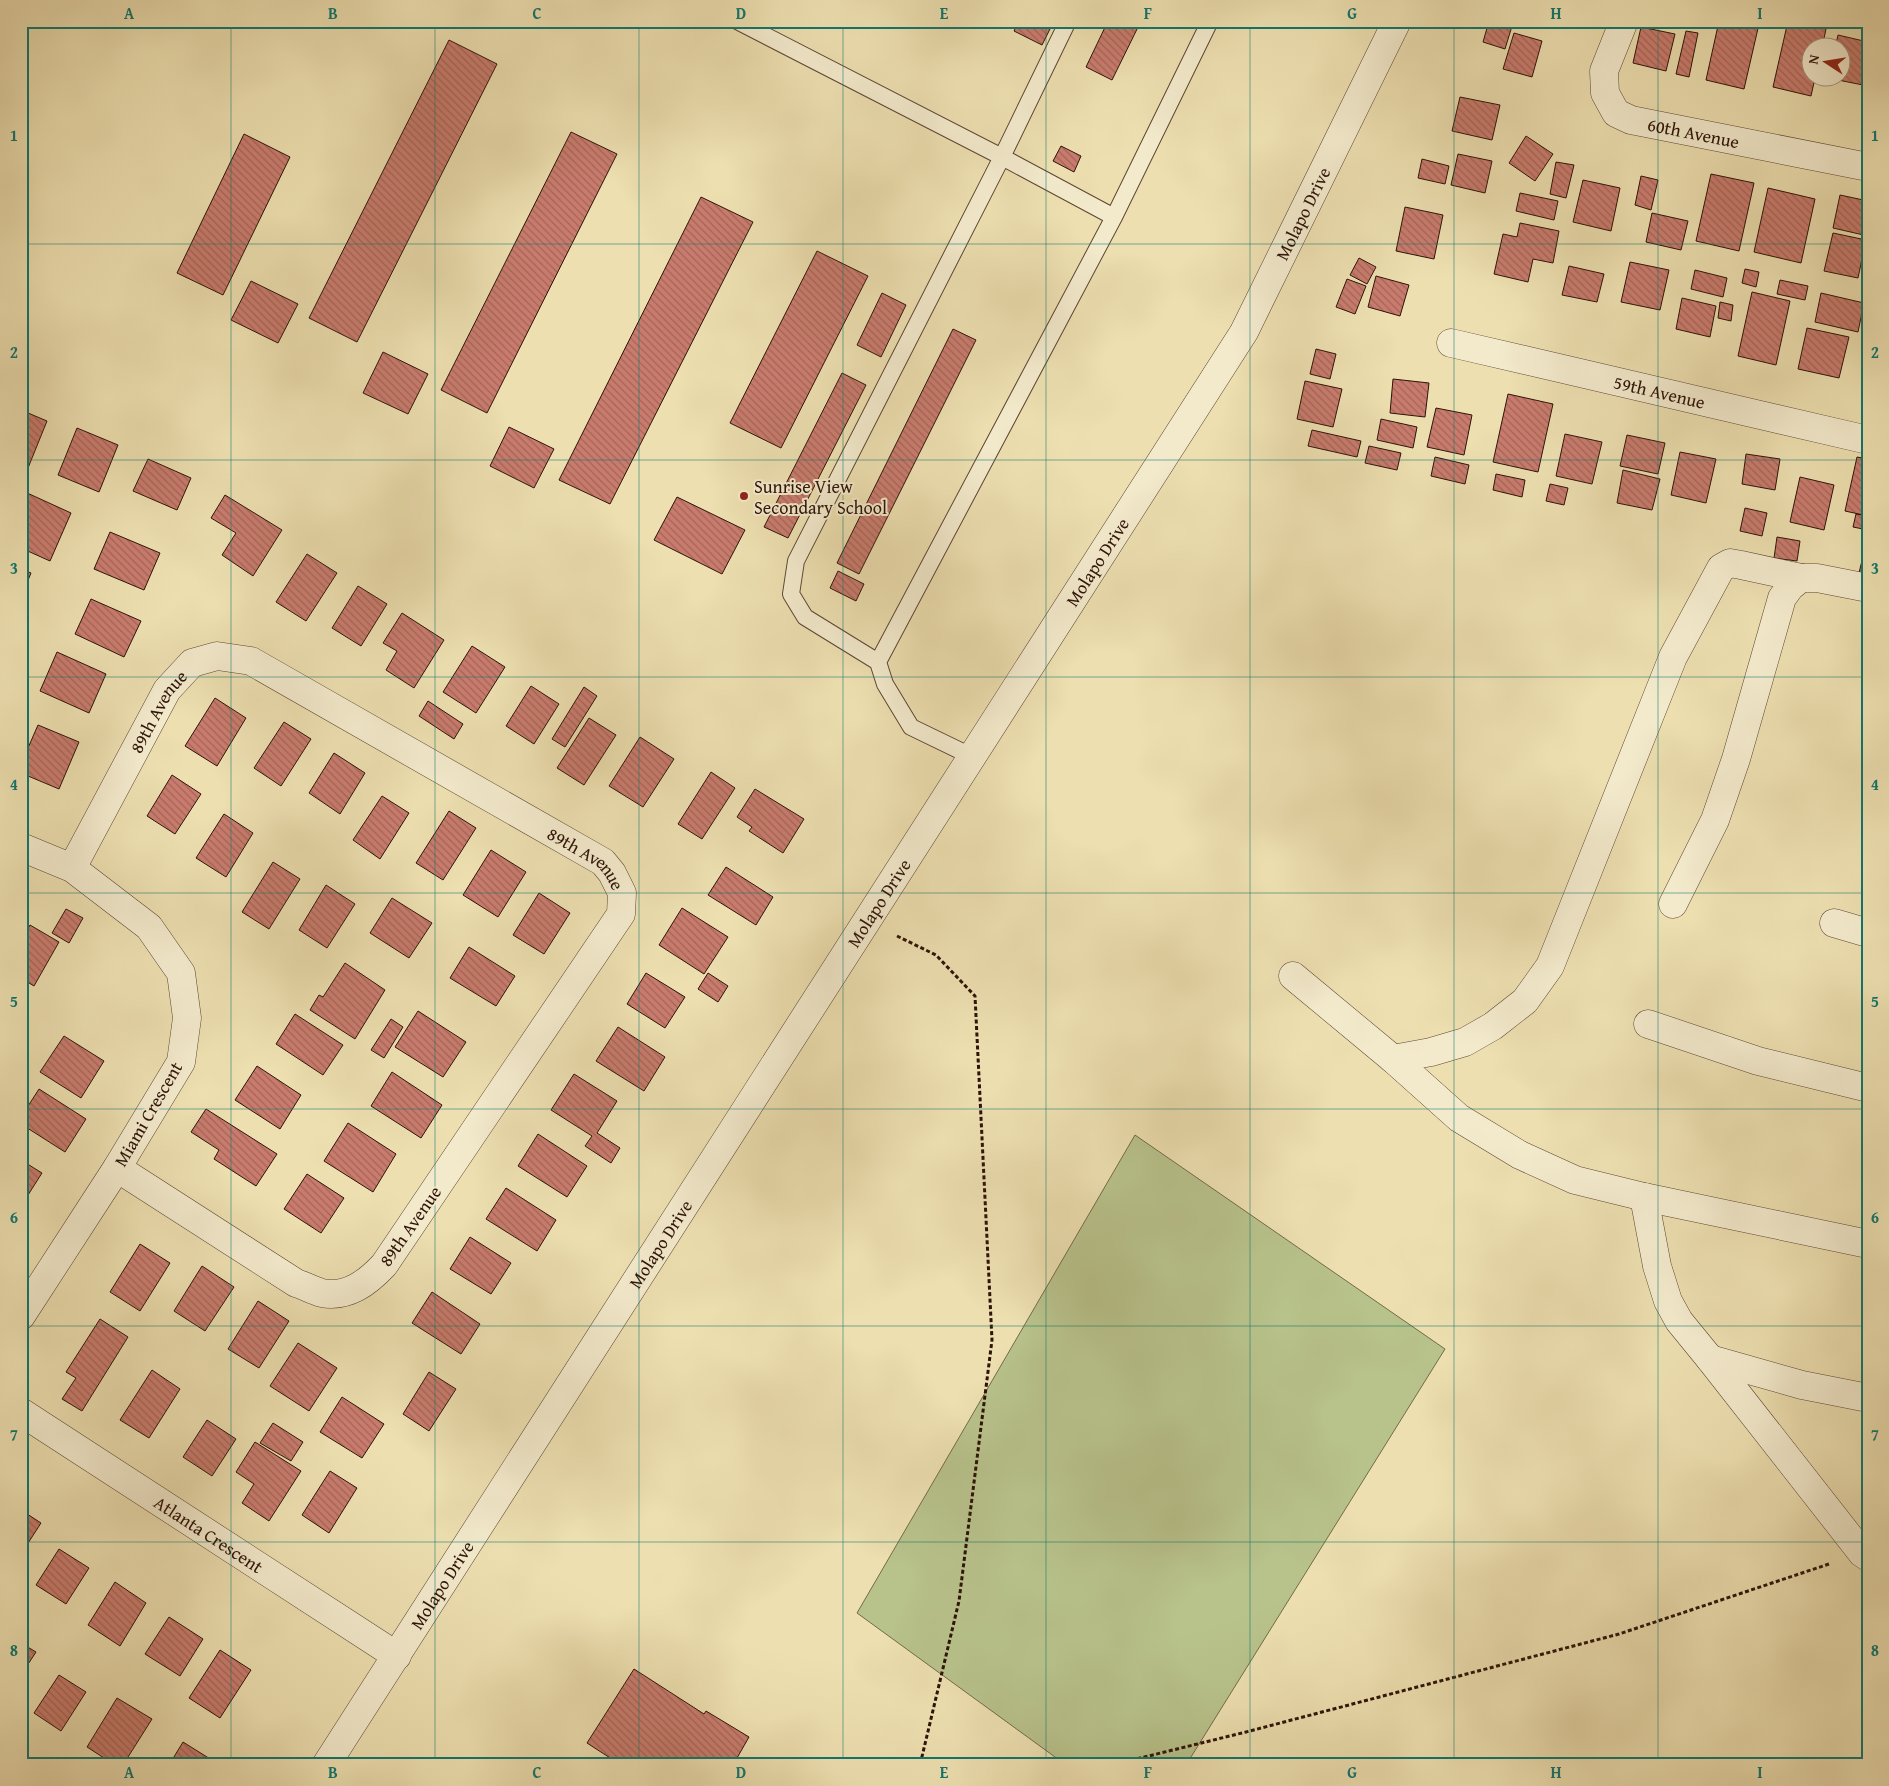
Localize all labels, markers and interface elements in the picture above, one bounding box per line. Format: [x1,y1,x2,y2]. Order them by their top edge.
text: A [124,1,135,25]
text: B [328,1,338,25]
text: C [532,1,542,25]
text: D [736,1,746,25]
text: E [940,1,949,25]
text: F [1144,1,1152,25]
text: G [1347,1,1357,25]
text: H [1550,1,1562,25]
text: I [1757,1,1763,25]
north arrow [1802,38,1852,88]
text: N [1803,52,1824,66]
street label: 60th Avenue [1645,110,1742,155]
text: 1 [10,123,18,147]
text: 1 [1871,123,1879,147]
street label: Molapo Drive [1268,162,1337,265]
text: 2 [10,340,18,364]
text: 2 [1871,340,1879,364]
street label: 59th Avenue [1611,368,1708,415]
place label: Sunrise View Secondary School [754,473,887,521]
marker: Sunrise View Secondary School [738,490,750,502]
street label: Molapo Drive [1058,512,1135,611]
text: 3 [10,556,18,580]
text: 3 [1871,556,1879,580]
street label: 89th Avenue [122,663,193,758]
text: 4 [10,772,18,796]
text: 4 [1871,772,1879,796]
street label: 89th Avenue [543,820,632,894]
street label: Molapo Drive [840,853,917,952]
text: 5 [10,989,18,1013]
text: 5 [1871,989,1879,1013]
street label: Miami Crescent [107,1056,189,1172]
street label: 89th Avenue [372,1180,448,1272]
street label: Molapo Drive [621,1194,698,1294]
text: 6 [10,1205,18,1229]
text: 6 [1871,1205,1879,1229]
text: 7 [10,1422,18,1446]
text: 7 [1871,1422,1879,1446]
street label: Atlanta Crescent [149,1489,269,1580]
street label: Molapo Drive [403,1535,480,1635]
text: 8 [10,1638,18,1662]
text: 8 [1871,1638,1879,1662]
text: A [124,1760,135,1784]
text: B [328,1760,338,1784]
text: C [532,1760,542,1784]
text: D [736,1760,746,1784]
text: E [940,1760,949,1784]
text: F [1144,1760,1152,1784]
text: G [1347,1760,1357,1784]
text: H [1550,1760,1562,1784]
text: I [1757,1760,1763,1784]

